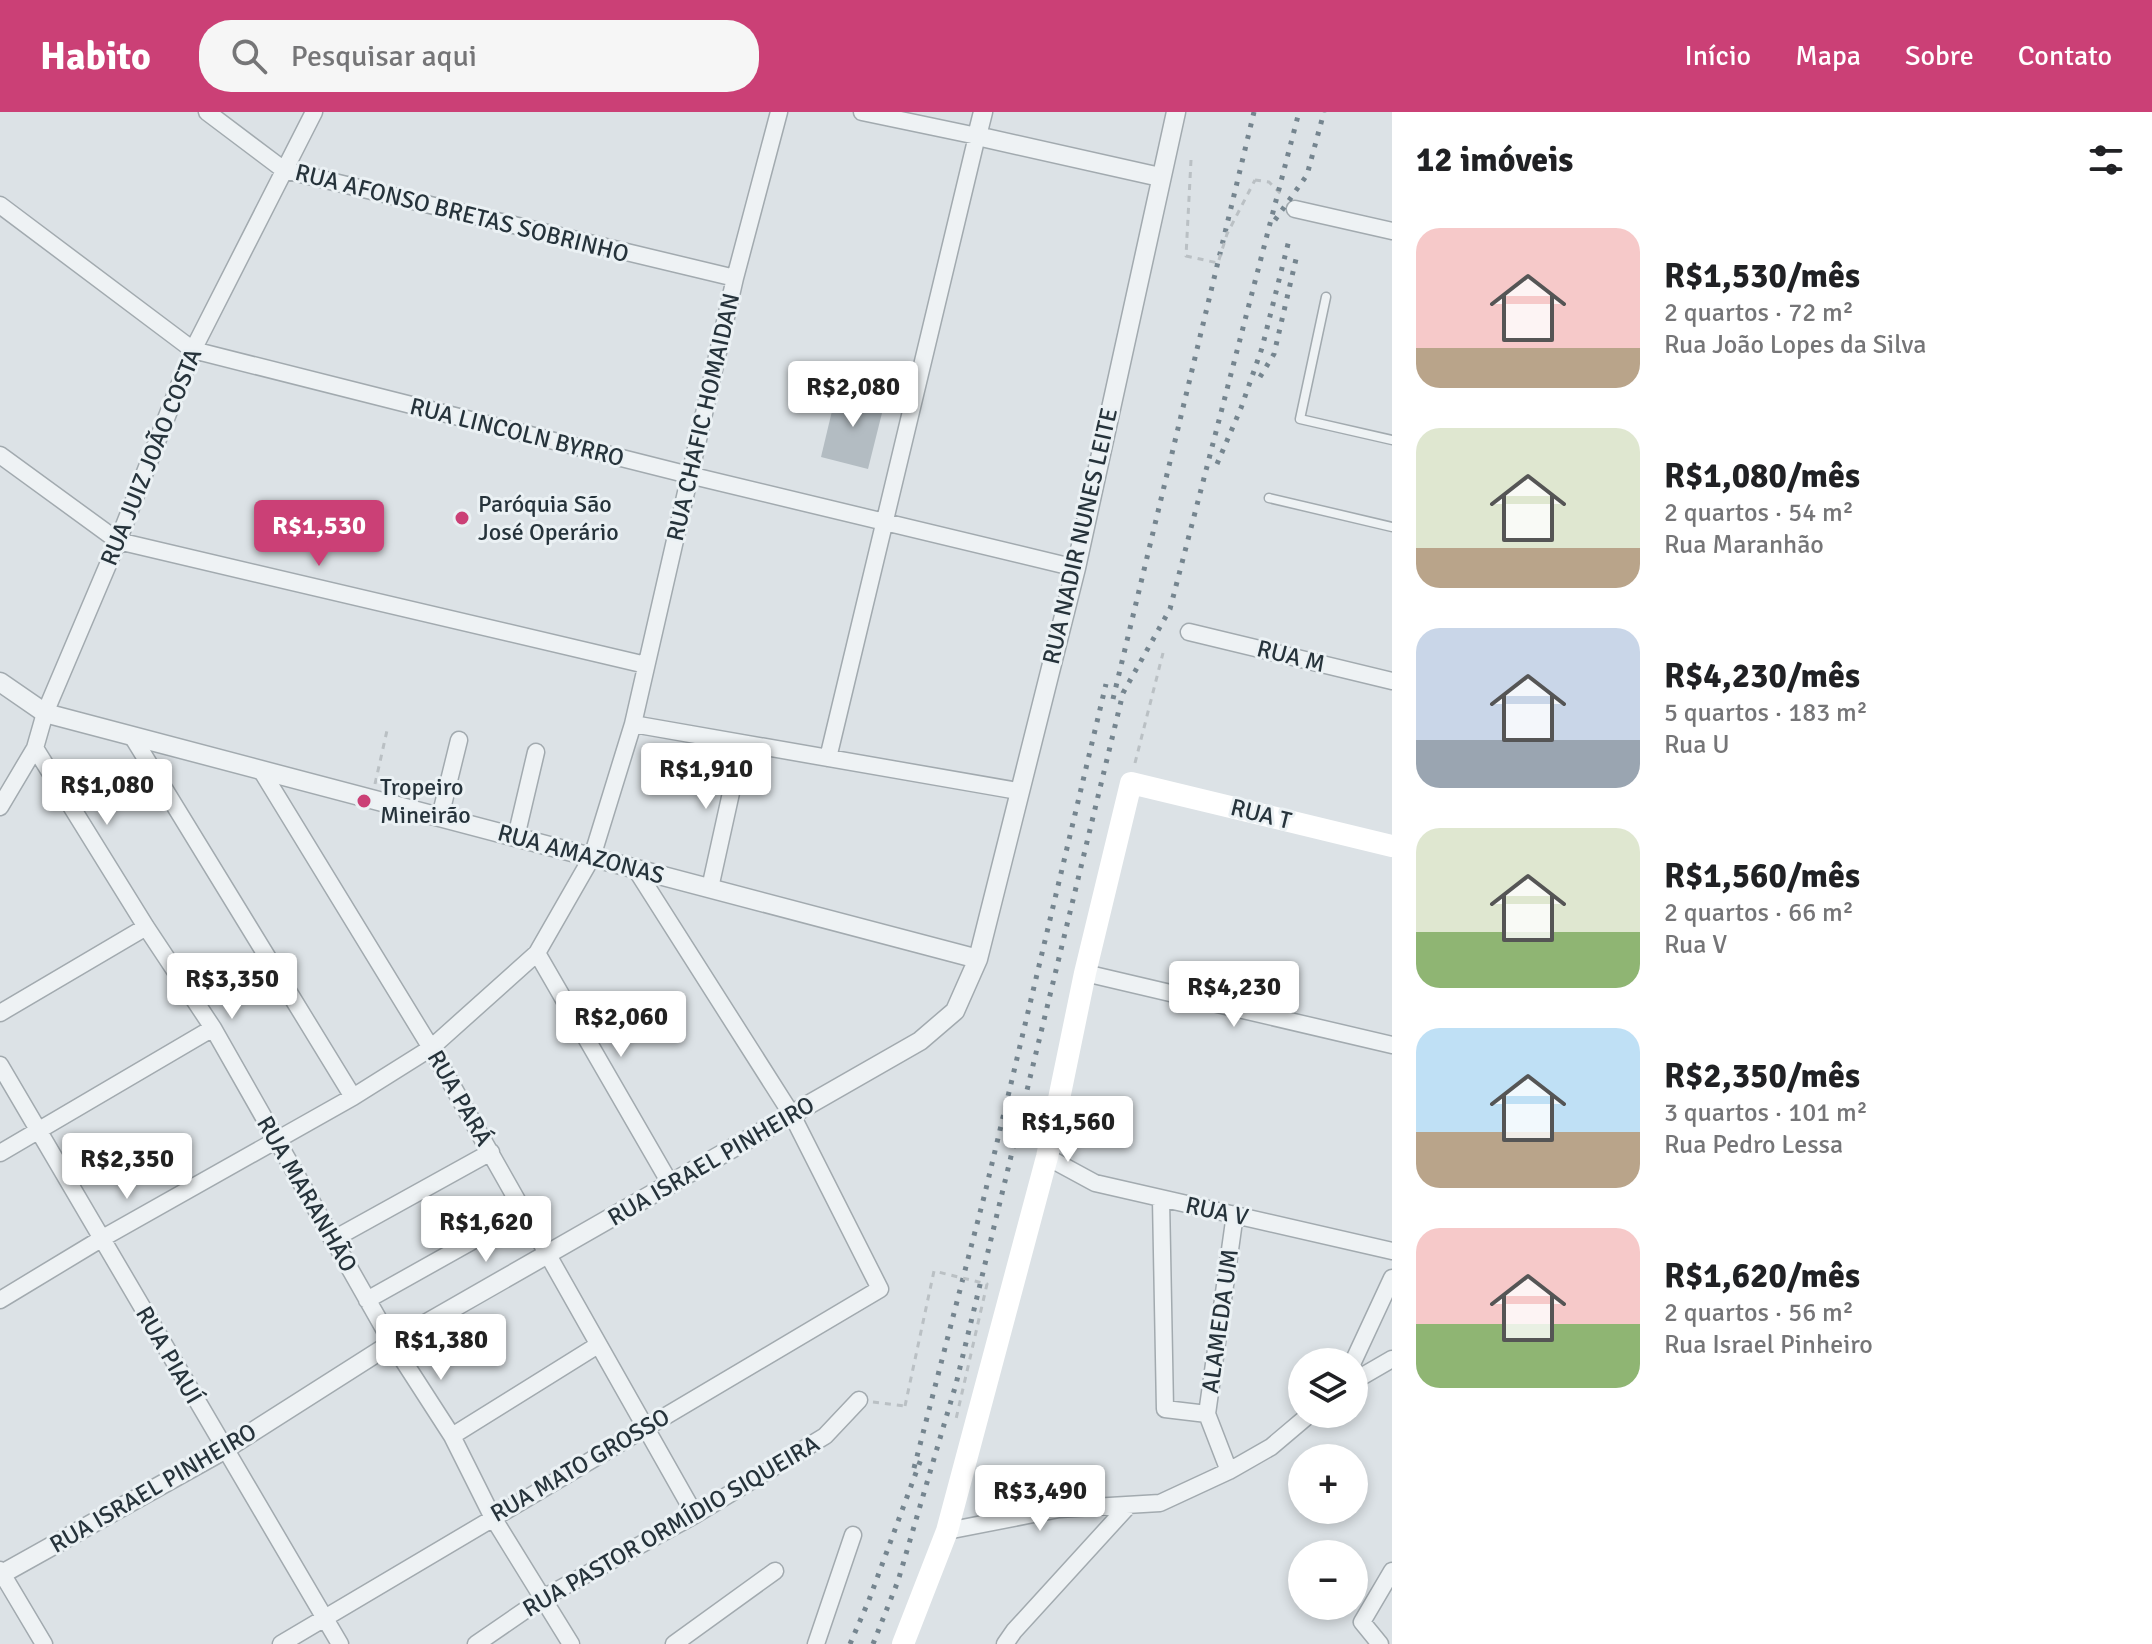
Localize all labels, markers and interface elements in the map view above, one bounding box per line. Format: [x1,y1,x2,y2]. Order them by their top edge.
search box [199,20,759,92]
text: Habito [40,33,151,80]
icon: search [227,34,271,78]
text: Pesquisar aqui [291,38,477,75]
text: Início [1684,39,1751,73]
text: Mapa [1795,39,1861,73]
text: Sobre [1905,39,1974,73]
text: Contato [2018,39,2112,73]
icon: filters [2084,138,2128,182]
text: 12 imóveis [1416,139,1573,181]
street label: RUA AFONSO BRETAS SOBRINHO [292,157,632,269]
text: R$1,530/mês [1664,255,1860,297]
icon: home [1480,260,1576,356]
street label: RUA CHAFIC HOMAIDAN [660,290,746,544]
text: 2 quartos · 72 m² [1664,297,1854,329]
text: Rua João Lopes da Silva [1664,329,1927,361]
street label: RUA JUIZ JOÃO COSTA [94,344,208,570]
pin: R$2,080 [779,361,927,429]
text: R$2,080 [806,371,900,403]
street label: RUA LINCOLN BYRRO [407,391,627,473]
street label: RUA NADIR NUNES LEITE [1036,405,1124,667]
text: R$1,080/mês [1664,455,1860,497]
icon: home [1480,460,1576,556]
place label: Paróquia São José Operário [478,489,619,547]
text: 2 quartos · 54 m² [1664,497,1854,529]
pin: R$1,530 [245,500,393,568]
marker: Paróquia São José Operário [453,509,471,527]
text: R$1,530 [272,510,366,542]
text: Rua Maranhão [1664,529,1824,561]
street label: RUA M [1254,633,1328,679]
text: R$4,230/mês [1664,655,1860,697]
icon: home [1480,660,1576,756]
text: 5 quartos · 183 m² [1664,697,1868,729]
text: Rua U [1664,729,1730,761]
pin: R$1,910 [632,743,780,811]
text: R$1,910 [659,753,753,785]
pin: R$1,080 [33,759,181,827]
text: R$1,080 [60,769,154,801]
place label: Tropeiro Mineirão [380,772,471,830]
marker: Tropeiro Mineirão [355,792,373,810]
street label: RUA T [1228,792,1295,836]
street label: RUA AMAZONAS [494,817,668,891]
text: R$1,560/mês [1664,855,1860,897]
icon: home [1480,860,1576,956]
text: 2 quartos · 66 m² [1664,897,1854,929]
text: Rua V [1664,929,1727,961]
pin: R$3,350 [158,953,306,1021]
pin: R$4,230 [1160,961,1308,1029]
text: R$3,350 [185,963,279,995]
text: R$4,230 [1187,971,1281,1003]
pin: R$2,060 [547,991,695,1059]
text: R$2,060 [574,1001,668,1033]
street label: RUA PARÁ [421,1045,500,1151]
text: R$2,350/mês [1664,1055,1860,1097]
icon: home [1480,1060,1576,1156]
street label: RUA ISRAEL PINHEIRO [602,1090,820,1232]
pin: R$1,560 [994,1096,1142,1164]
text: 3 quartos · 101 m² [1664,1097,1868,1129]
text: R$1,560 [1021,1106,1115,1138]
street label: RUA MARANHÃO [250,1111,364,1277]
text: Rua Pedro Lessa [1664,1129,1843,1161]
pin: R$2,350 [53,1133,201,1201]
text: R$2,350 [80,1143,174,1175]
street label: RUA V [1183,1190,1251,1232]
pin: R$1,620 [412,1196,560,1264]
text: R$1,620 [439,1206,533,1238]
street label: ALAMEDA UM [1195,1247,1245,1395]
text: R$1,620/mês [1664,1255,1860,1297]
icon: home [1480,1260,1576,1356]
text: 2 quartos · 56 m² [1664,1297,1854,1329]
street label: RUA PIAUÍ [129,1301,209,1410]
pin: R$1,380 [367,1314,515,1382]
text: R$1,380 [394,1324,488,1356]
text: Rua Israel Pinheiro [1664,1329,1873,1361]
map controls [1288,1348,1368,1620]
button: layers [1288,1348,1368,1428]
street label: RUA MATO GROSSO [485,1401,675,1529]
street label: RUA ISRAEL PINHEIRO [44,1417,262,1559]
street label: RUA PASTOR ORMÍDIO SIQUEIRA [517,1428,825,1623]
button: + [1288,1444,1368,1524]
pin: R$3,490 [966,1465,1114,1533]
text: R$3,490 [993,1475,1087,1507]
button: − [1288,1540,1368,1620]

